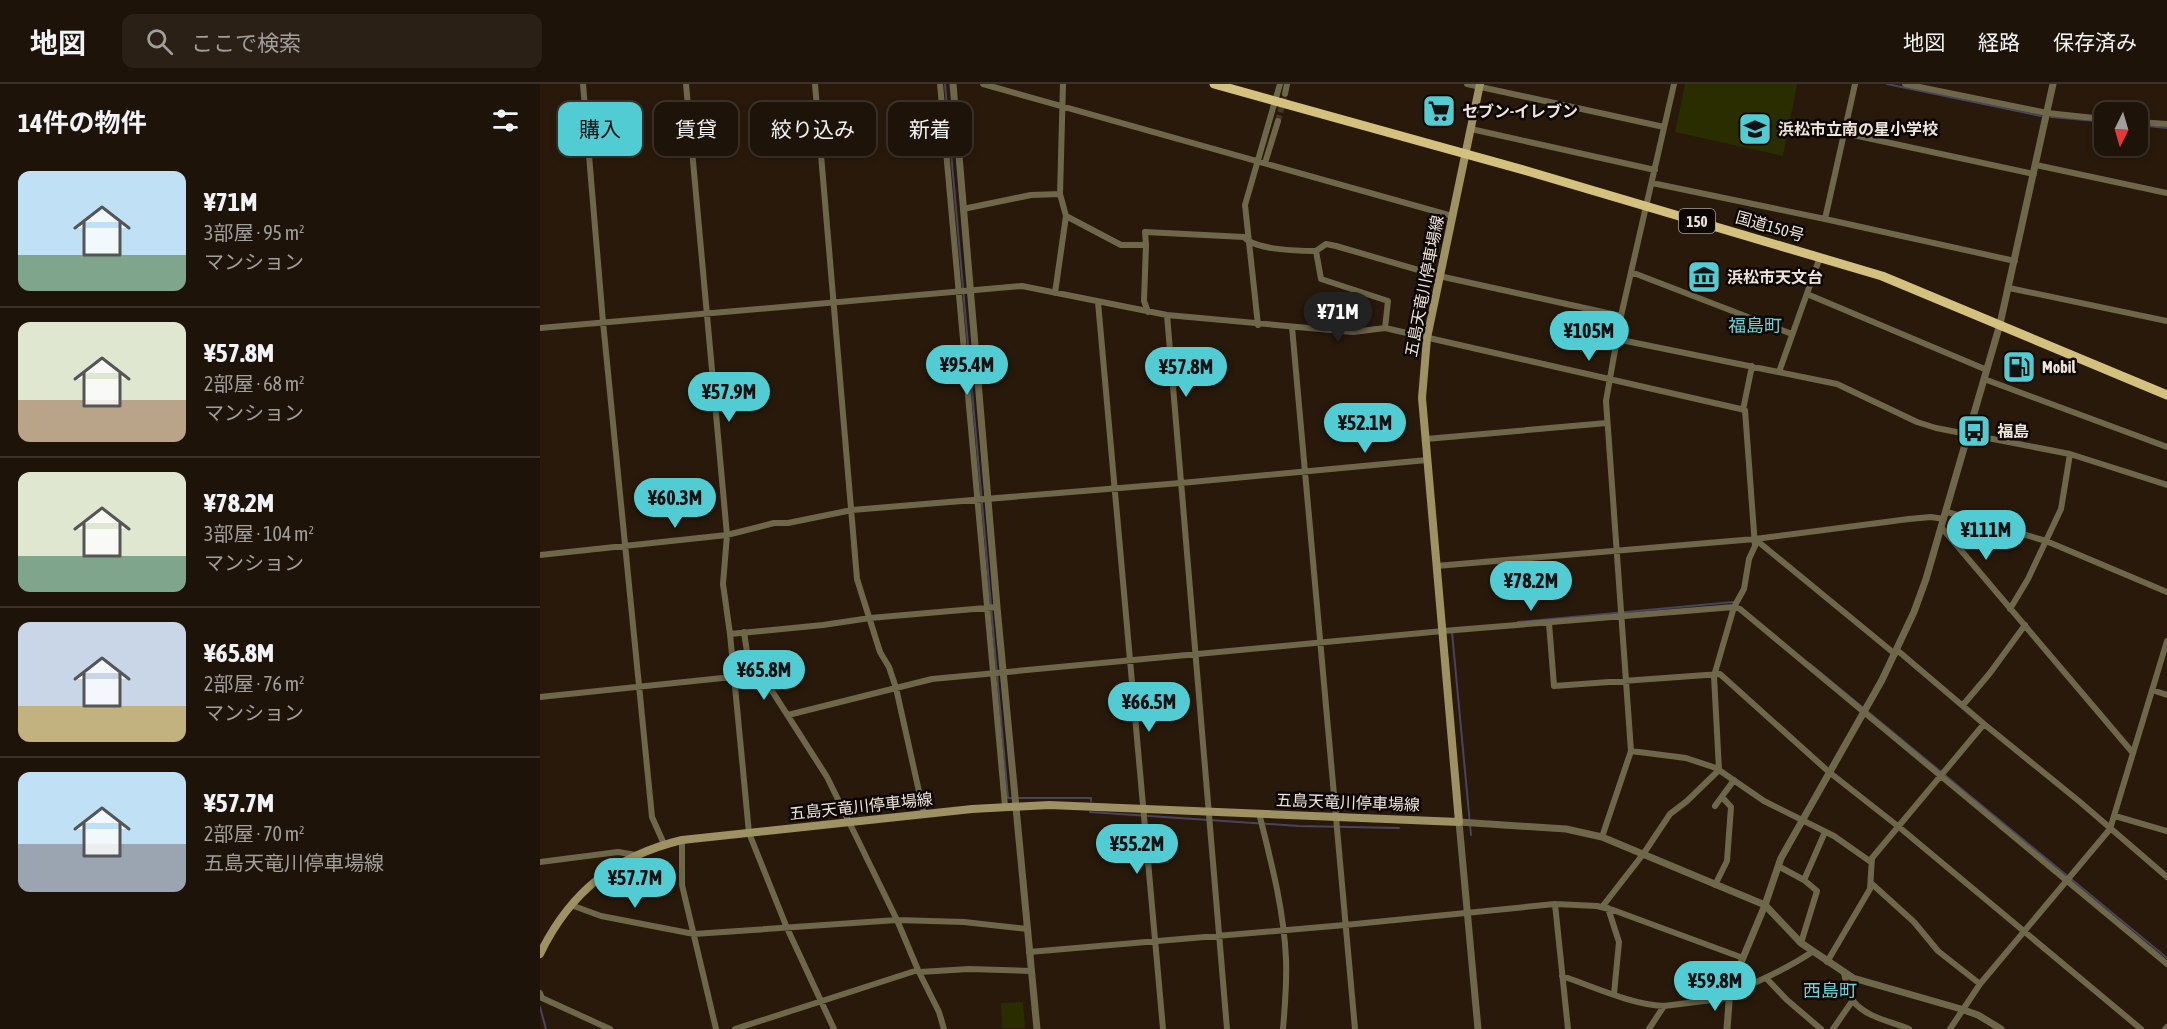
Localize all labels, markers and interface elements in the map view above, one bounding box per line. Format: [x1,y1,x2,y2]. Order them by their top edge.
search box [122,14,542,68]
icon: search [143,25,176,58]
text: 地図 [30,27,86,59]
text: ここで検索 [191,30,301,56]
text: 地図 [1903,30,1945,54]
text: 経路 [1978,30,2020,54]
text: 保存済み [2053,30,2137,54]
supermarket icon: セブン-イレブン [1421,93,1457,129]
chip: 購入 [558,102,642,156]
chip: 賃貸 [654,102,738,156]
chip: 絞り込み [750,102,876,156]
chip: 新着 [888,102,972,156]
place label: セブン-イレブン [1462,102,1578,120]
north arrow [2094,102,2148,156]
map controls [2094,102,2148,156]
icon: filters [489,104,522,137]
text: 14件の物件 [18,108,146,138]
school or university icon: 浜松市立南の星小学校 [1737,111,1773,147]
place label: 浜松市立南の星小学校 [1778,120,1938,138]
text: ¥71M [204,187,257,217]
icon: home [66,195,138,267]
street label: 国道150号 [1734,208,1806,244]
road number: 150 [1679,209,1715,233]
street label: 五島天竜川停車場線 [1401,214,1447,358]
text: 3部屋 · 95 m² [204,221,305,244]
text: マンション [204,250,304,273]
museum icon: 浜松市天文台 [1686,259,1722,295]
place label: 浜松市天文台 [1727,268,1823,286]
pin: ¥71M [1302,292,1374,343]
text: ¥71M [1317,300,1359,323]
pin: ¥105M [1547,311,1631,362]
district label: 福島町 [1728,315,1782,336]
text: ¥105M [1564,319,1614,342]
text: ¥57.8M [204,338,274,368]
pin: ¥95.4M [918,345,1016,396]
icon: home [66,346,138,418]
pin: ¥57.8M [1137,347,1235,398]
fuel station icon: Mobil [2001,349,2037,385]
text: ¥95.4M [940,353,994,376]
text: ¥57.8M [1159,355,1213,378]
place label: Mobil [2042,358,2077,376]
text: 2部屋 · 68 m² [204,372,305,395]
pin: ¥57.9M [680,372,778,423]
text: ¥57.9M [702,380,756,403]
text: マンション [204,401,304,424]
pin: ¥52.1M [1316,403,1414,454]
text: ¥52.1M [1338,411,1392,434]
bus stop icon: 福島 [1956,413,1992,449]
place label: 福島 [1997,422,2029,440]
pin: ¥60.3M [626,478,724,529]
text: ¥60.3M [648,486,702,509]
text: ¥78.2M [204,488,274,518]
icon: home [66,496,138,568]
pin: ¥111M [1944,510,2028,561]
text: ¥111M [1961,518,2011,541]
text: 3部屋 · 104 m² [204,522,314,545]
text: マンション [204,551,304,574]
pin: ¥78.2M [1482,561,1580,612]
text: ¥78.2M [1504,569,1558,592]
text: ¥65.8M [204,638,274,668]
icon: home [66,646,138,718]
pin: ¥65.8M [715,650,813,701]
text: ¥65.8M [737,658,791,681]
text: 2部屋 · 76 m² [204,672,305,695]
pin: ¥66.5M [1100,682,1198,733]
text: ¥66.5M [1122,690,1176,713]
text: マンション [204,701,304,724]
text: ¥57.7M [204,788,274,818]
street label: 五島天竜川停車場線 [788,790,934,822]
street label: 五島天竜川停車場線 [1276,790,1420,814]
icon: home [66,796,138,868]
text: 2部屋 · 70 m² [204,822,305,845]
pin: ¥55.2M [1088,824,1186,875]
text: ¥55.2M [1110,832,1164,855]
text: 五島天竜川停車場線 [204,851,384,874]
pin: ¥57.7M [586,858,684,909]
text: ¥57.7M [608,866,662,889]
pin: ¥59.8M [1666,961,1764,1012]
text: ¥59.8M [1688,969,1742,992]
district label: 西島町 [1803,980,1857,1001]

